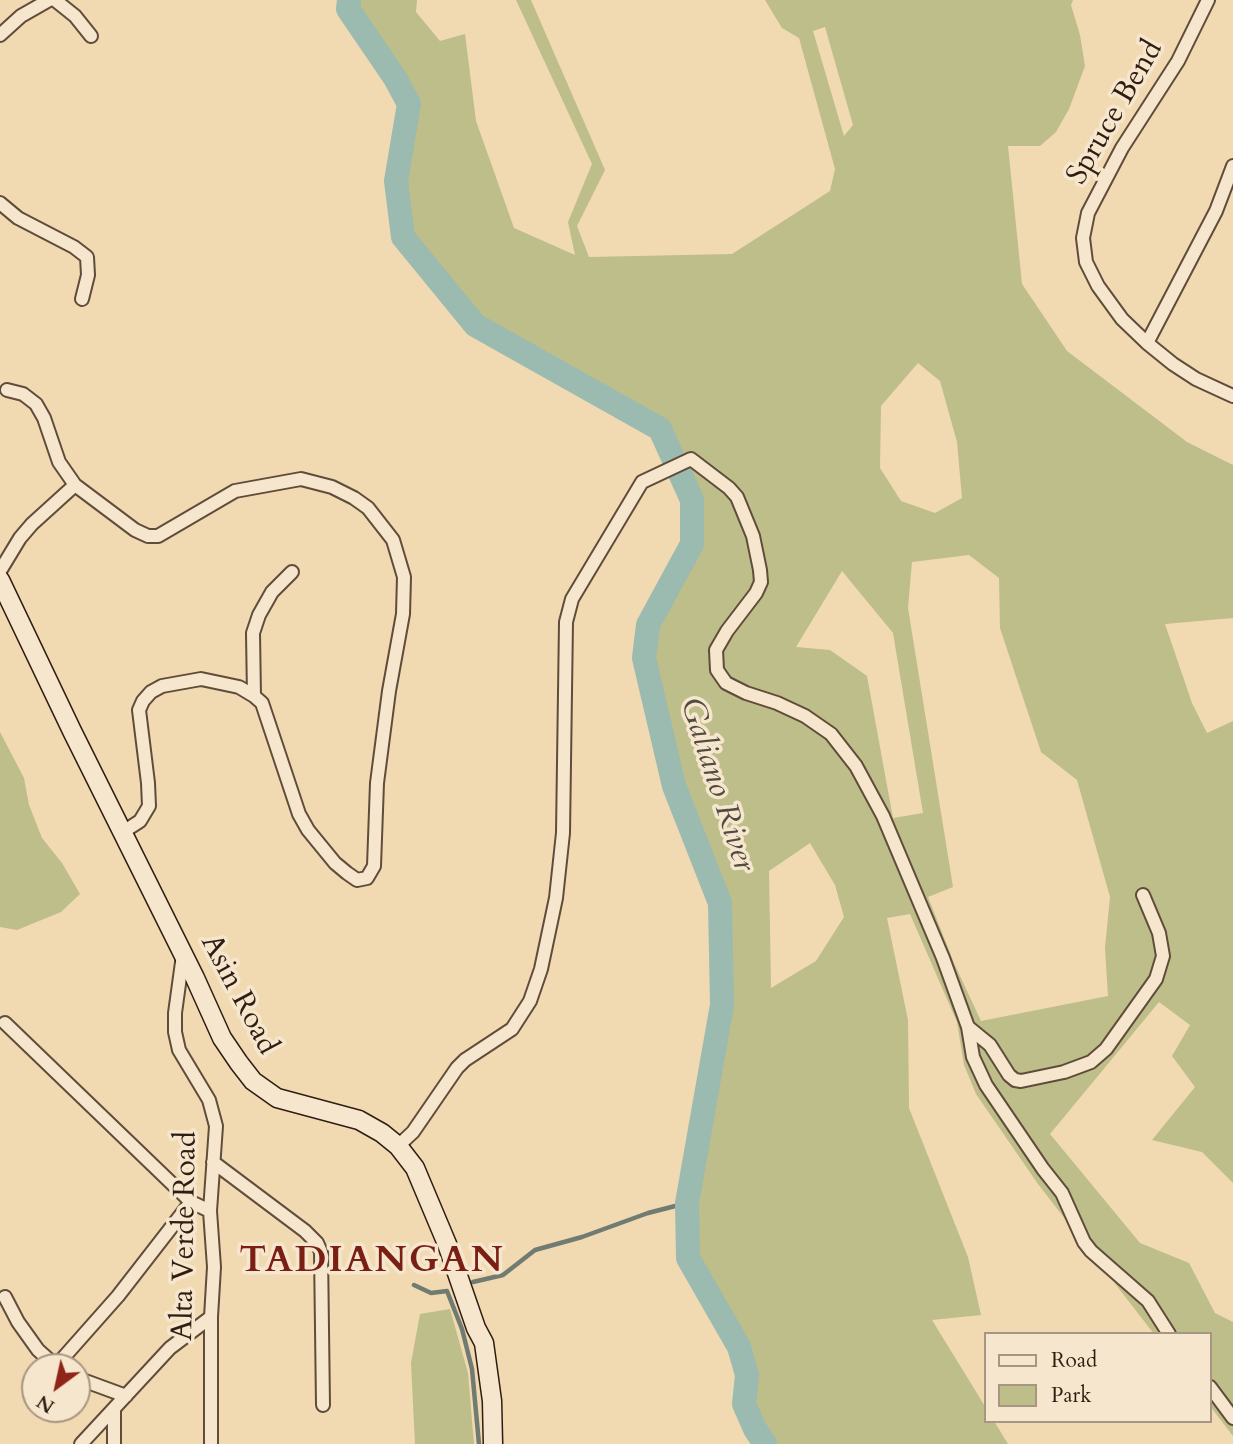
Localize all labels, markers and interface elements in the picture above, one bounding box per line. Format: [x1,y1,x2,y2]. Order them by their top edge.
street label: Spruce Bend [1060,34,1172,192]
water label: Galiano River [670,693,762,877]
street label: Asin Road [191,929,285,1061]
street label: Alta Verde Road [166,1131,206,1341]
district label: TADIANGAN [240,1240,504,1284]
legend [984,1332,1212,1423]
text: Road [1051,1346,1097,1375]
north arrow [21,1353,91,1423]
text: Park [1051,1381,1091,1410]
text: N [32,1389,60,1419]

